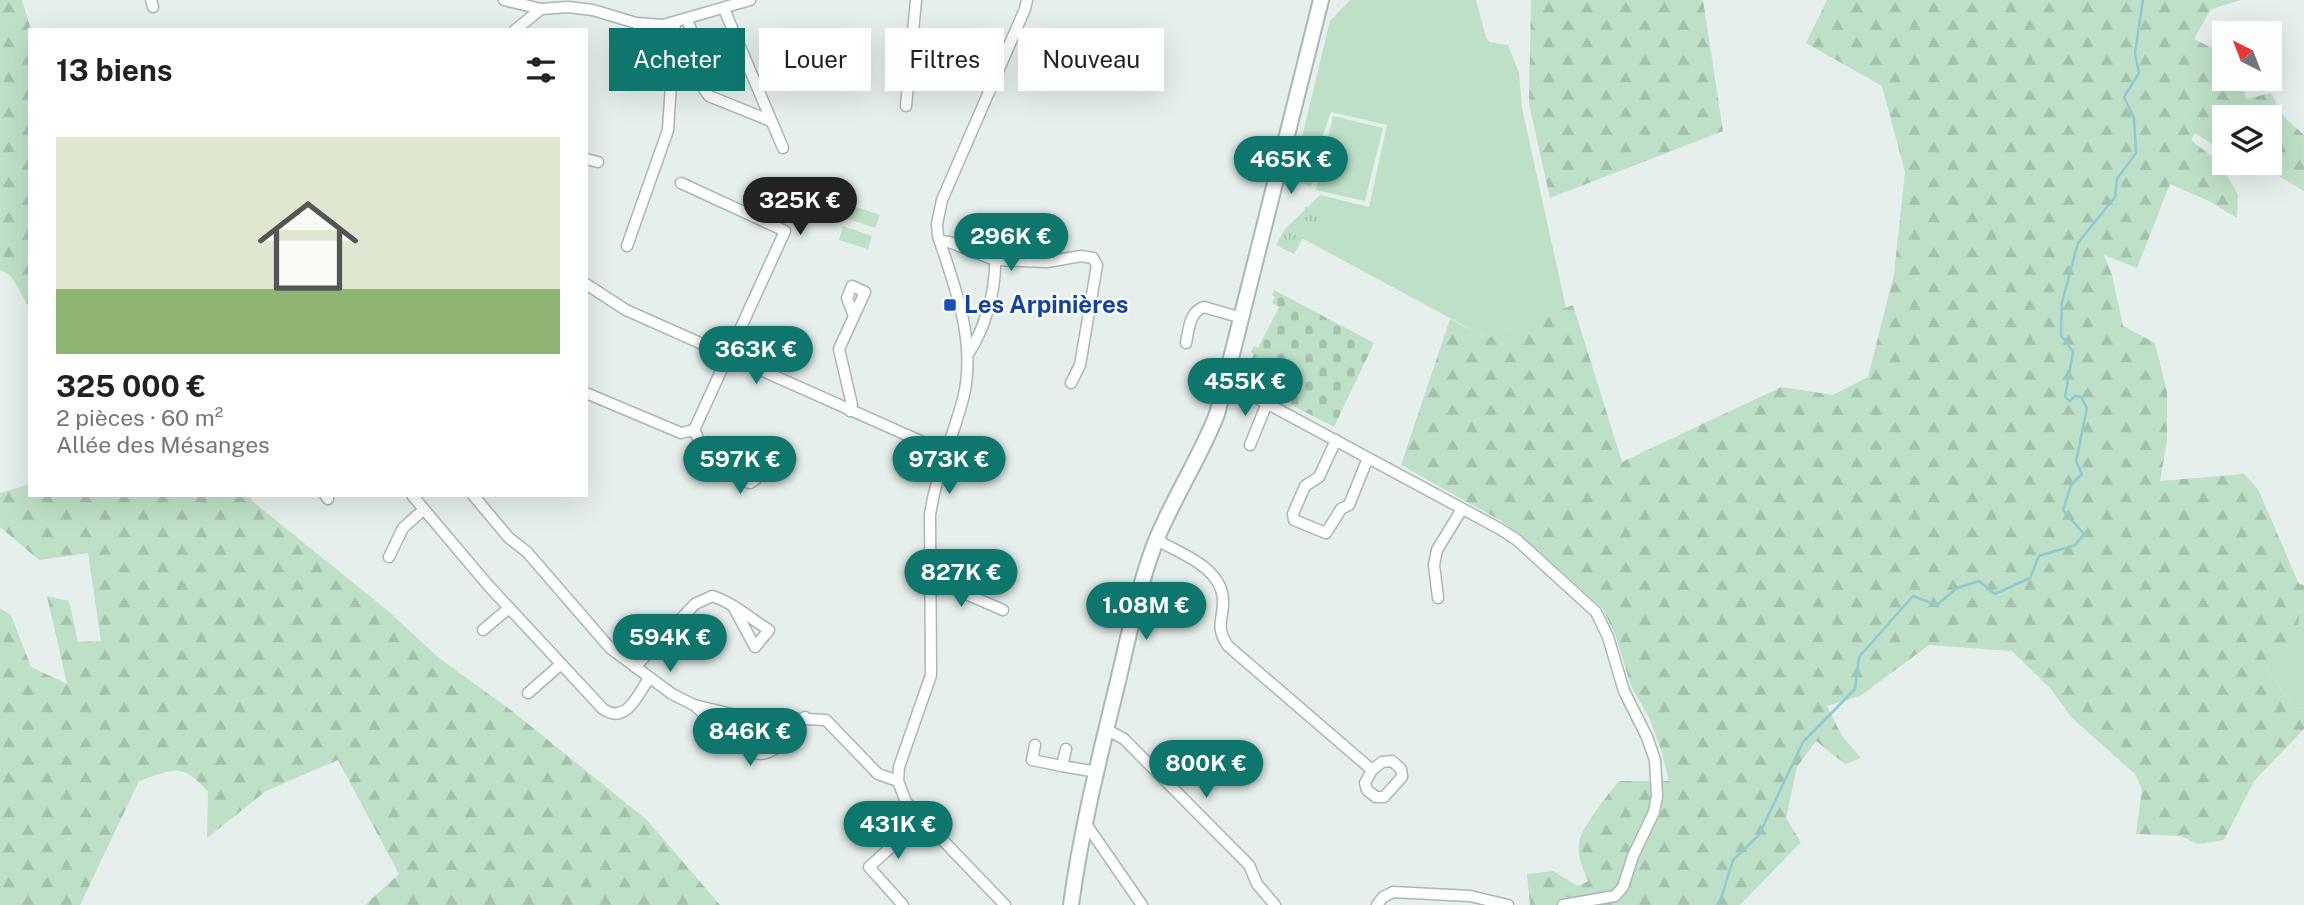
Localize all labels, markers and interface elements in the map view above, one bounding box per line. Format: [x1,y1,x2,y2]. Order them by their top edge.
north arrow [2212,21,2282,91]
map controls [2212,21,2282,175]
chip: Acheter [609,28,745,91]
chip: Louer [759,28,871,91]
chip: Filtres [885,28,1004,91]
chip: Nouveau [1018,28,1164,91]
icon: filters [522,51,560,89]
text: 13 biens [56,52,173,88]
button: layers [2212,105,2282,175]
pin: 465K € [1234,136,1348,196]
text: 465K € [1250,145,1332,172]
pin: 325K € [743,177,857,237]
icon: home [245,183,371,309]
text: 325K € [759,186,841,213]
pin: 296K € [954,214,1068,273]
text: 296K € [970,222,1052,249]
place label: Les Arpinières [964,290,1129,318]
marker: Les Arpinières [942,297,958,313]
pin: 363K € [699,326,813,386]
text: 363K € [715,335,797,362]
pin: 455K € [1188,358,1302,418]
text: 455K € [1204,367,1286,394]
text: 325 000 € [56,368,206,404]
text: 2 pièces · 60 m² [56,404,223,431]
text: Allée des Mésanges [56,431,270,458]
pin: 597K € [683,436,797,496]
pin: 973K € [892,436,1006,496]
text: 597K € [699,445,781,472]
text: 973K € [909,445,989,472]
pin: 827K € [904,550,1018,609]
text: 827K € [920,558,1002,585]
pin: 1.08M € [1081,582,1211,642]
text: 1.08M € [1102,591,1190,618]
pin: 594K € [613,614,727,674]
text: 594K € [629,623,711,650]
pin: 846K € [693,708,807,768]
text: 846K € [709,717,791,744]
pin: 800K € [1149,740,1263,800]
text: 800K € [1165,749,1247,776]
pin: 431K € [841,802,955,861]
text: 431K € [860,810,936,837]

